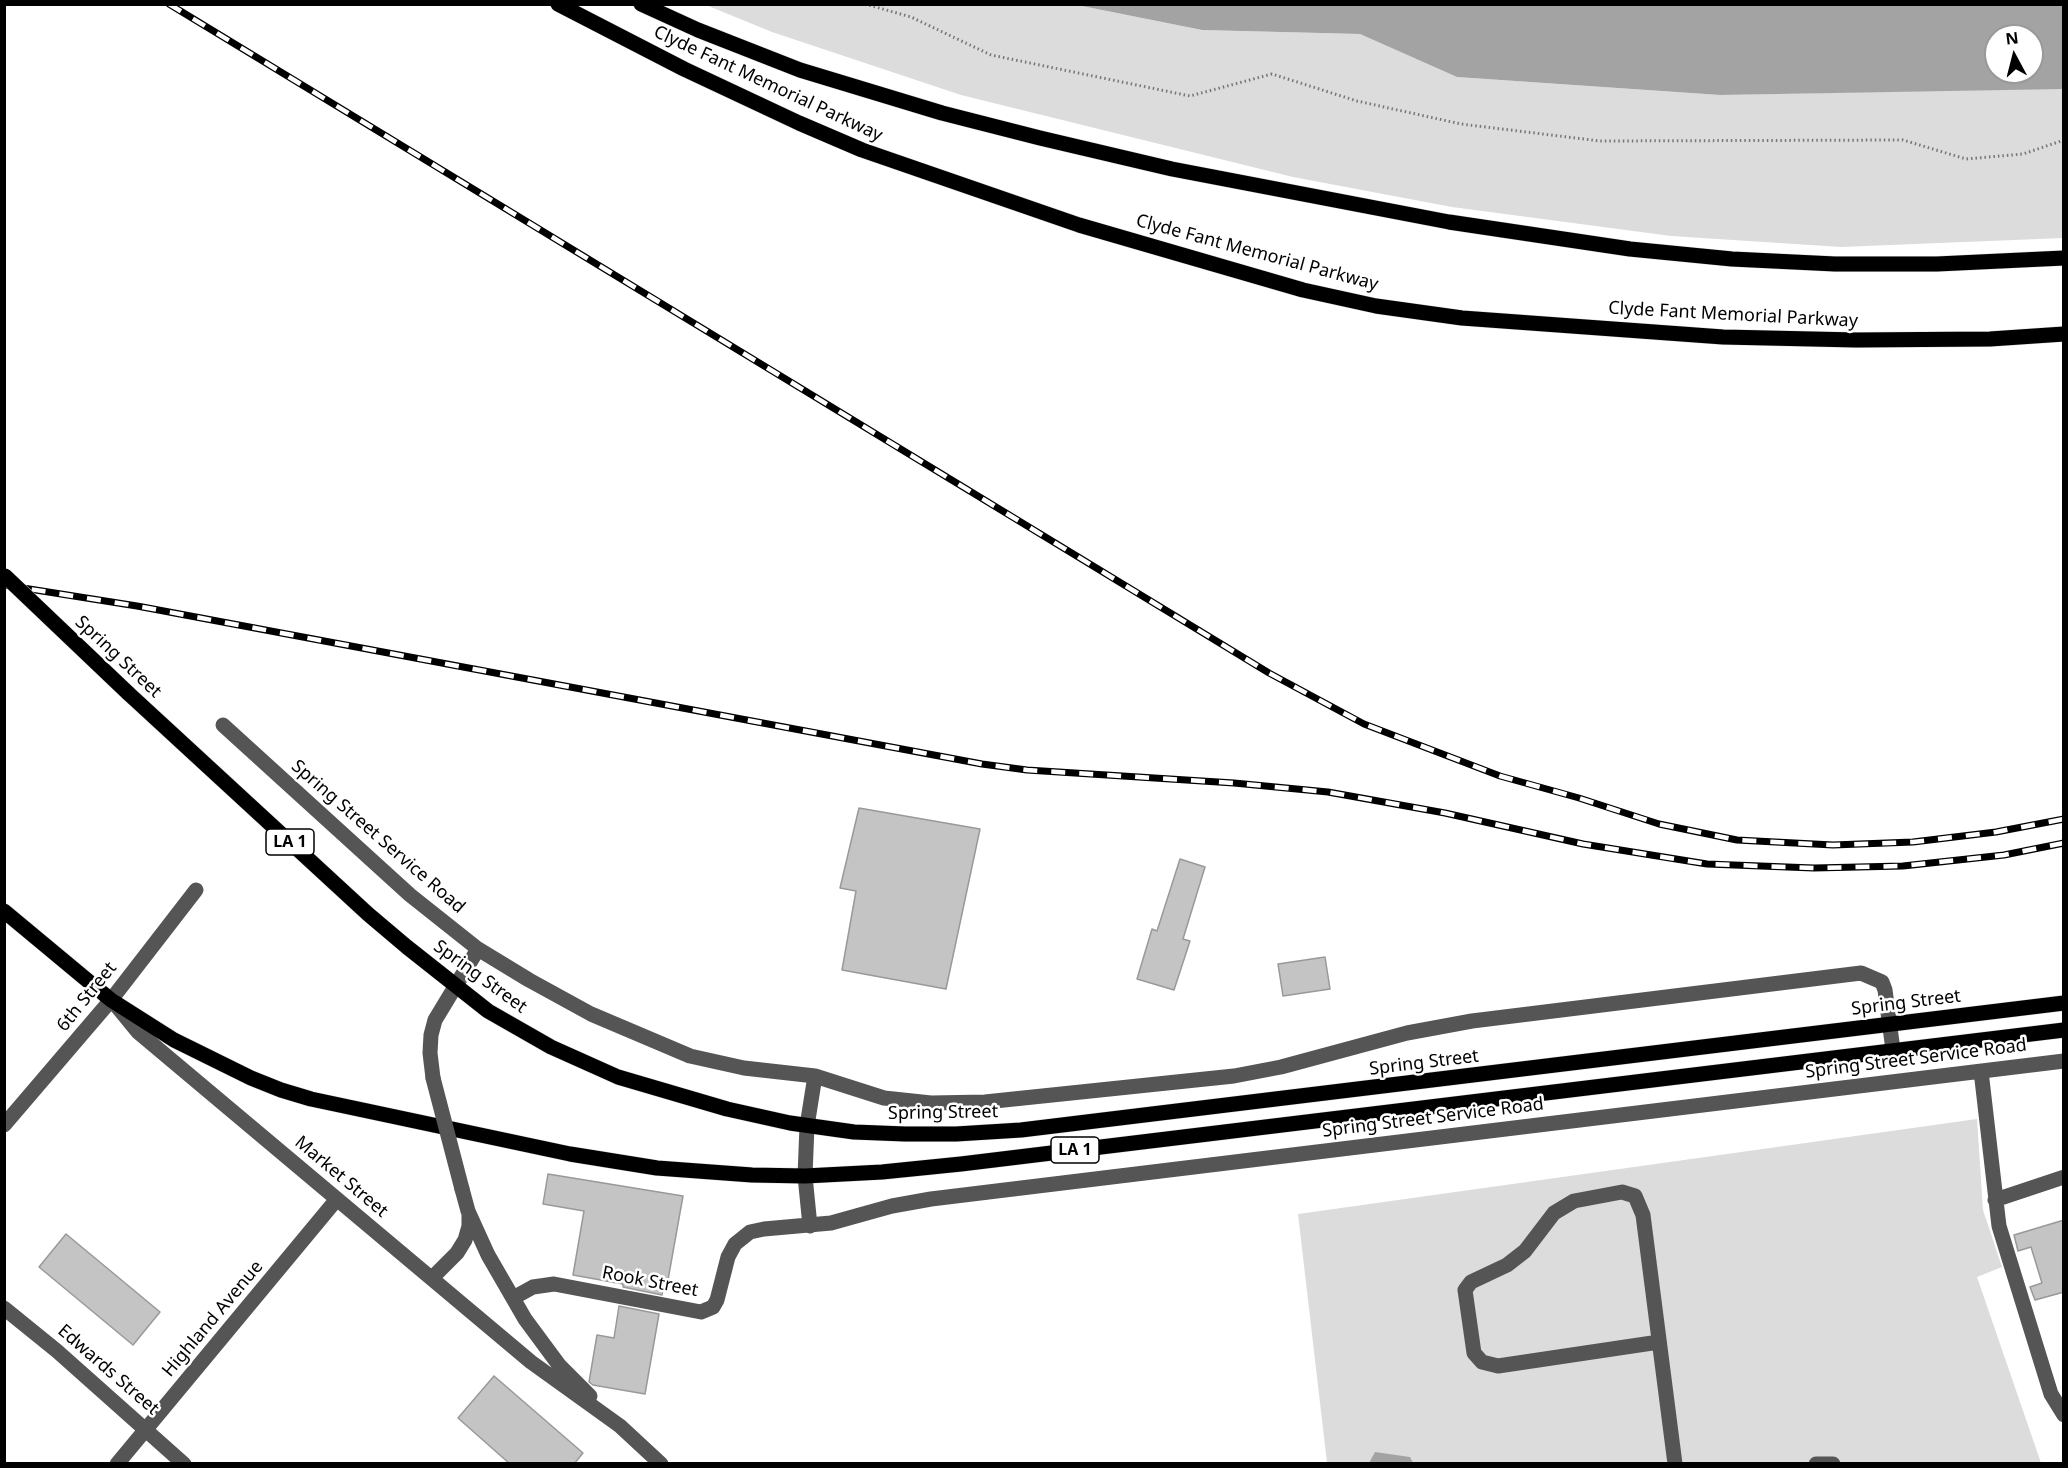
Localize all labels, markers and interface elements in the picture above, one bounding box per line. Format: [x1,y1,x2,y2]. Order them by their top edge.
street label: Clyde Fant Memorial Parkway [650,21,886,147]
north arrow [1984,24,2044,84]
text: N [2004,26,2020,50]
street label: Clyde Fant Memorial Parkway [1133,210,1381,296]
street label: Clyde Fant Memorial Parkway [1608,298,1858,332]
street label: Spring Street [70,612,166,702]
street label: Spring Street Service Road [287,756,469,918]
road number: LA 1 [266,829,314,855]
street label: Spring Street [429,936,531,1018]
street label: 6th Street [53,958,121,1036]
street label: Spring Street [1850,986,1962,1020]
street label: Spring Street Service Road [1804,1035,2028,1083]
street label: Spring Street [1368,1046,1480,1080]
street label: Spring Street Service Road [1321,1094,1545,1142]
street label: Spring Street [888,1101,998,1125]
street label: Market Street [290,1132,392,1222]
road number: LA 1 [1051,1137,1099,1163]
street label: Highland Avenue [158,1257,268,1381]
street label: Rook Street [600,1262,700,1302]
street label: Edwards Street [53,1320,163,1420]

